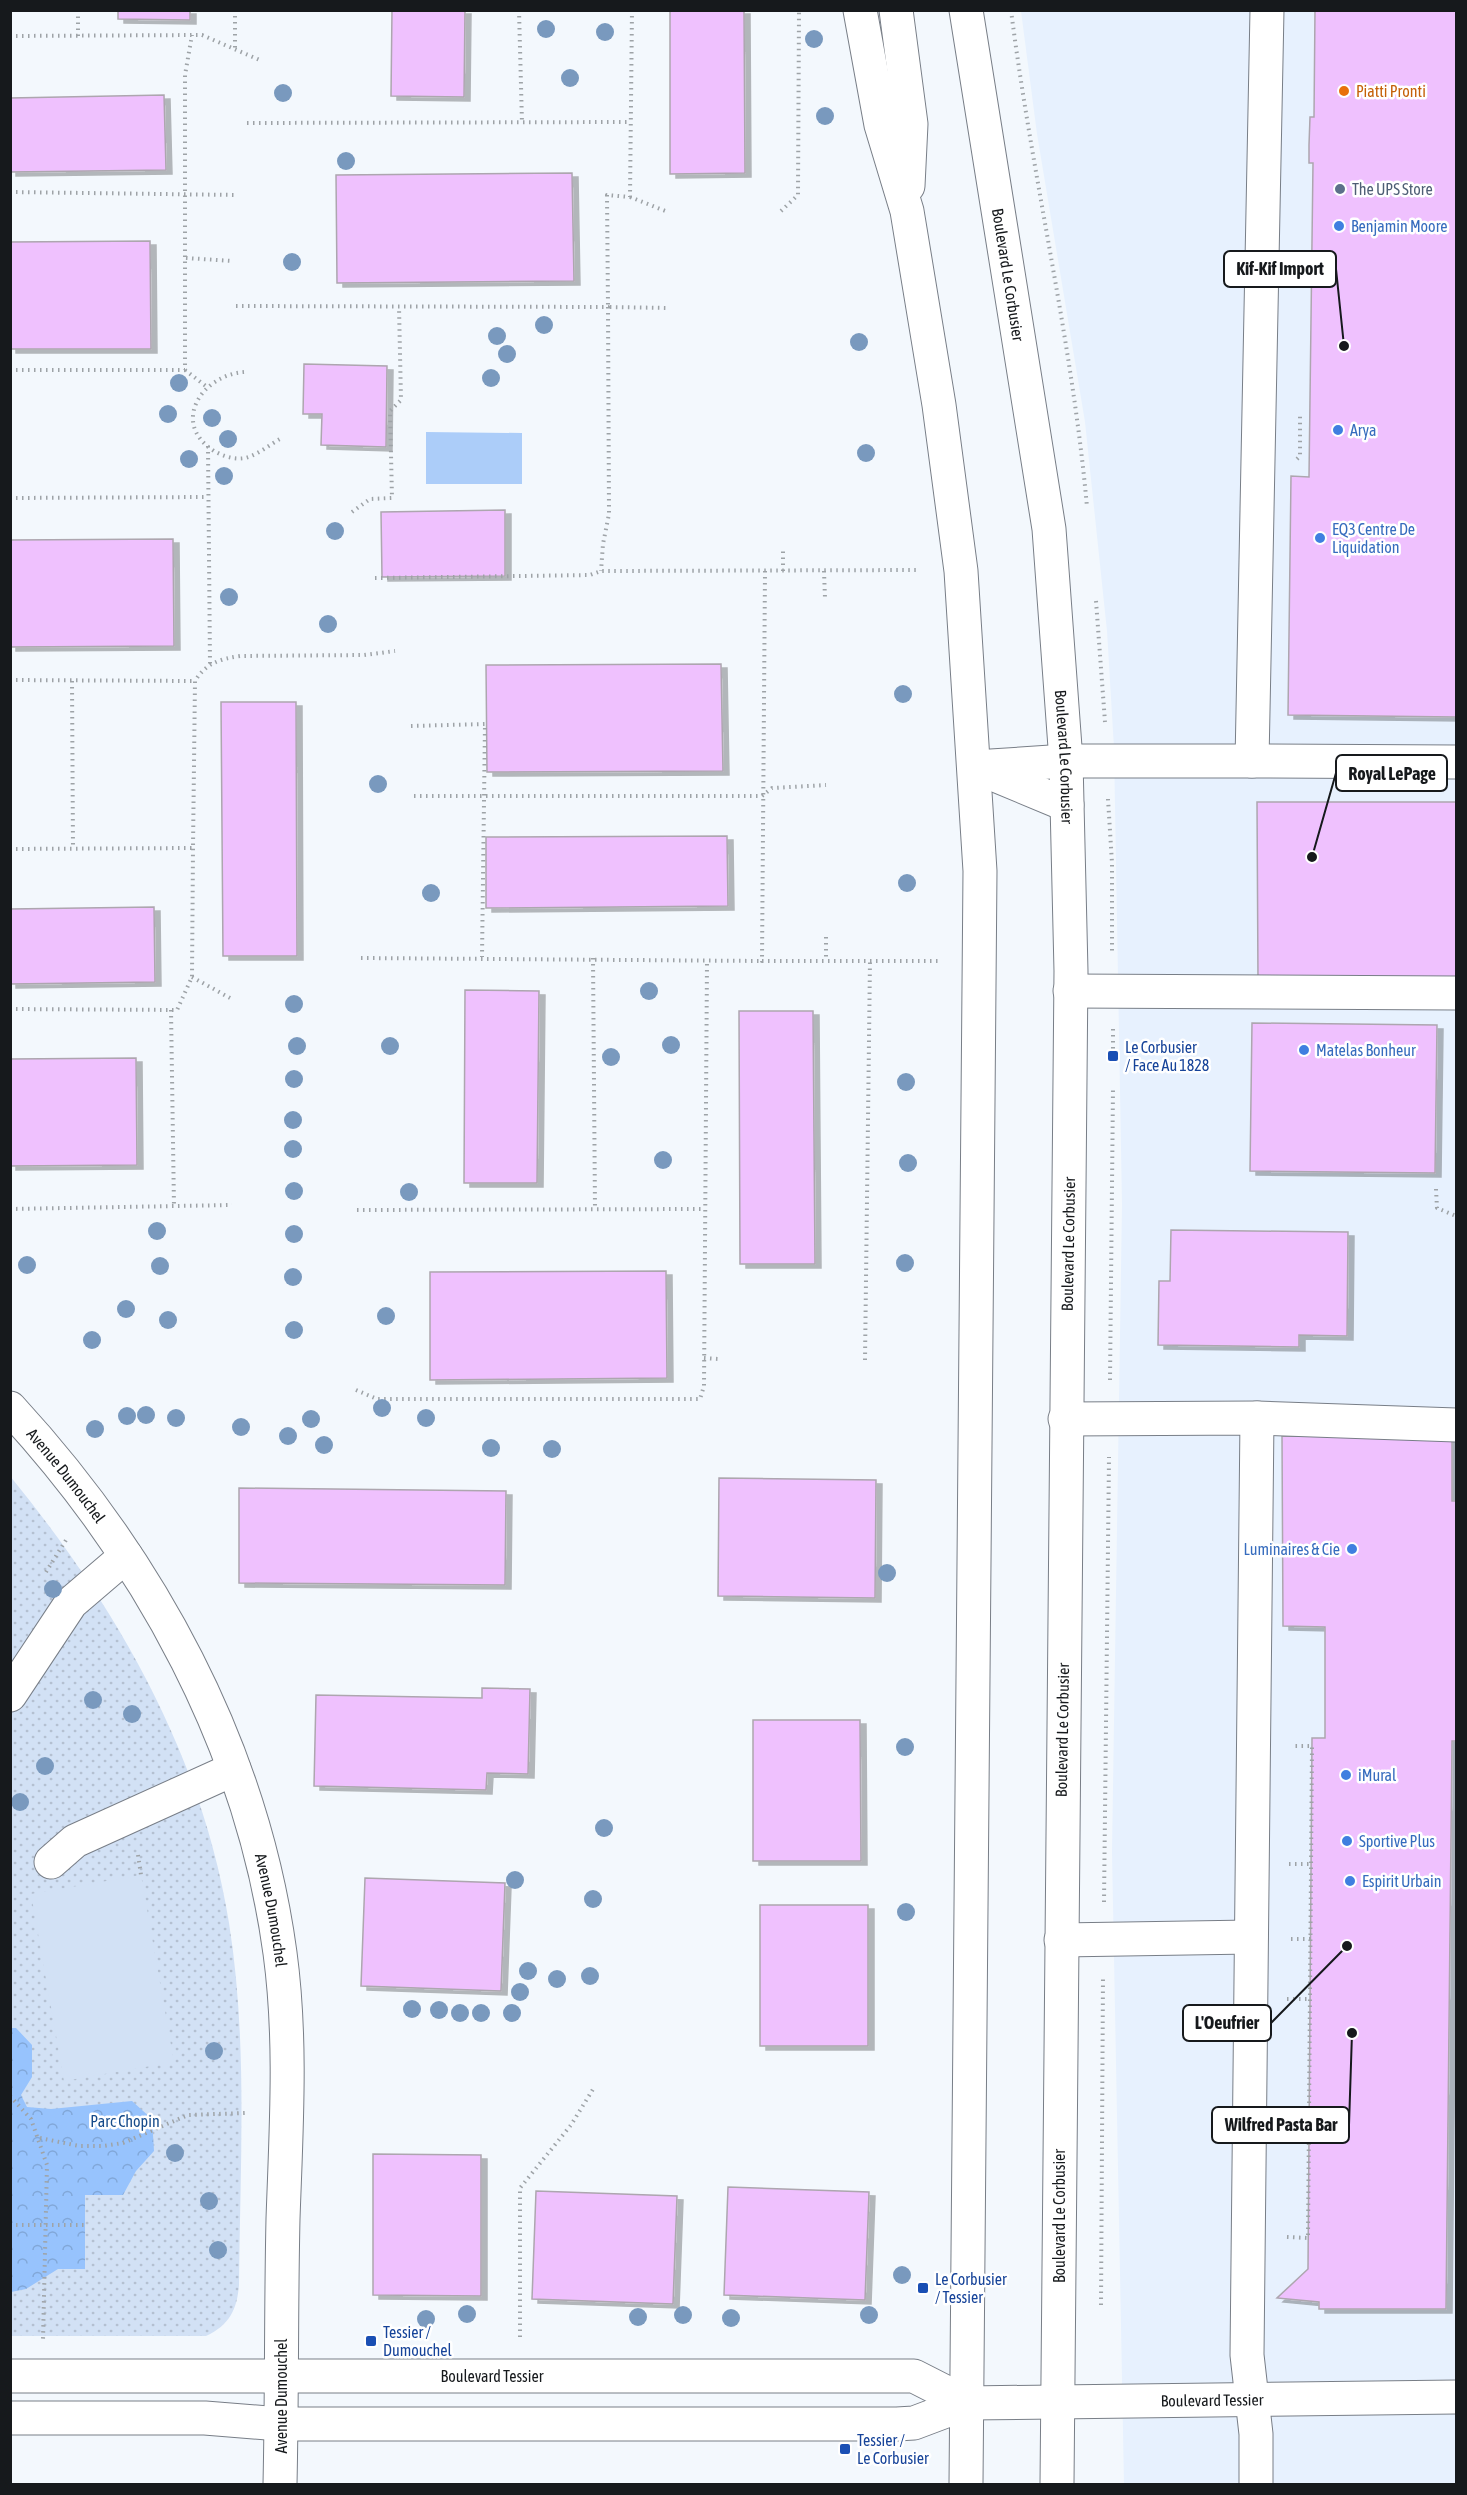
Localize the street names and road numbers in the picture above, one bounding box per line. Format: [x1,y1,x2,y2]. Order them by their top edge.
street label: Boulevard Le Corbusier [989,207,1028,343]
street label: Boulevard Le Corbusier [1052,689,1077,824]
street label: Boulevard Le Corbusier [1058,1177,1078,1311]
street label: Avenue Dumouchel [24,1425,110,1527]
street label: Boulevard Le Corbusier [1052,1663,1072,1797]
street label: Avenue Dumouchel [252,1851,291,1969]
street label: Boulevard Le Corbusier [1050,2149,1068,2283]
street label: Avenue Dumouchel [272,2338,290,2454]
street label: Boulevard Tessier [441,2367,544,2385]
street label: Boulevard Tessier [1161,2390,1264,2410]

